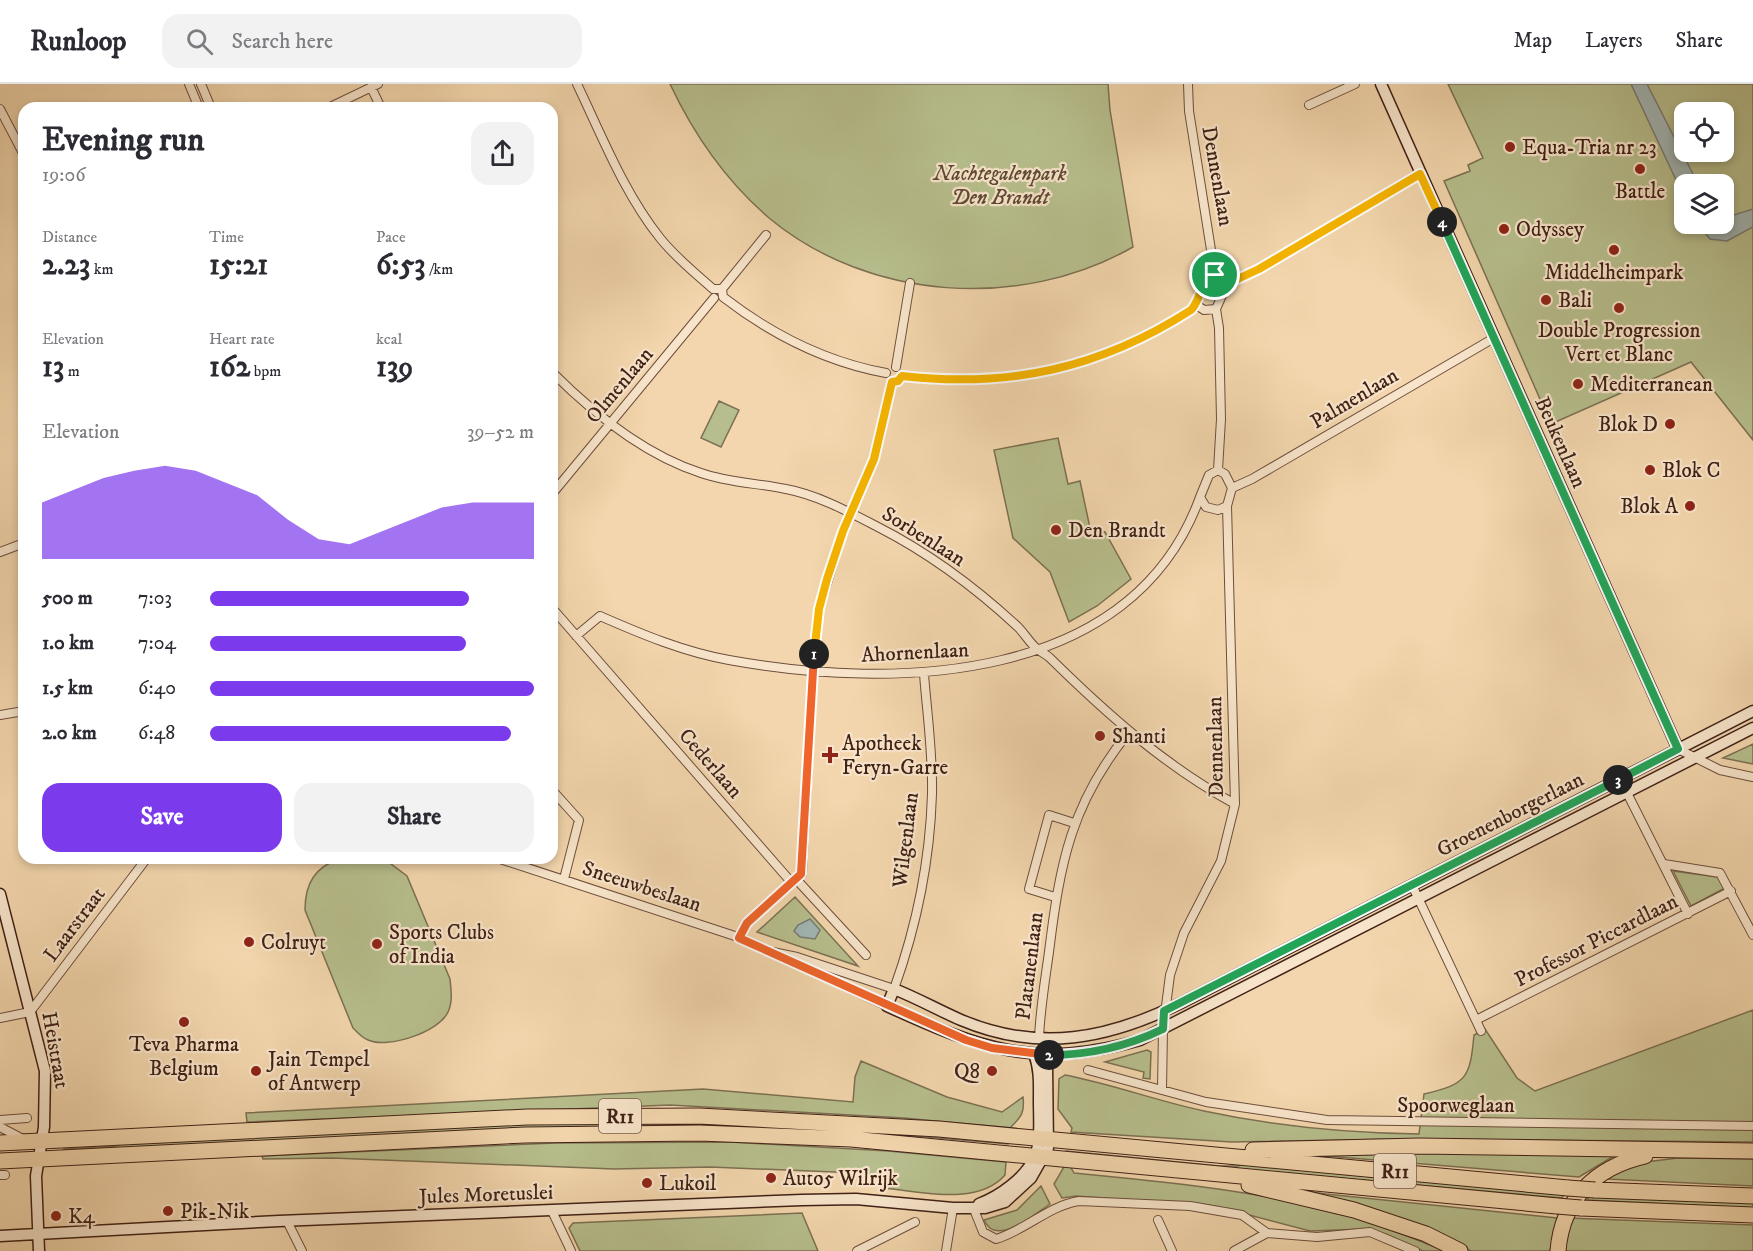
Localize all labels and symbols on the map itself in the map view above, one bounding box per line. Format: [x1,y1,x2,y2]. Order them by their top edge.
street label: Dennenlaan [1195,124,1239,228]
place label: Equa-Tria nr 23 [1522,135,1657,161]
marker: Equa-Tria nr 23 [1503,140,1517,154]
park label: Nachtegalenpark Den Brandt [933,161,1067,211]
marker: Battle [1633,162,1647,176]
place label: Battle [1615,179,1666,205]
pin: 4 [1427,207,1457,237]
place label: Odyssey [1516,217,1585,243]
marker: Odyssey [1497,222,1511,236]
marker: Middelheimpark [1607,243,1621,257]
pin [1189,249,1240,300]
place label: Middelheimpark [1545,260,1684,286]
place label: Bali [1558,288,1592,314]
marker: Bali [1539,293,1553,307]
marker: Double Progression Vert et Blanc [1612,301,1626,315]
place label: Double Progression Vert et Blanc [1538,318,1700,368]
street label: Olmenlaan [580,342,659,429]
street label: Palmenlaan [1306,362,1403,435]
place label: Mediterranean [1590,372,1713,398]
marker: Mediterranean [1571,377,1585,391]
street label: Beukenlaan [1528,393,1592,492]
place label: Blok D [1598,412,1658,438]
marker: Blok D [1663,417,1677,431]
place label: Blok C [1662,458,1720,484]
marker: Blok C [1643,463,1657,477]
place label: Blok A [1620,494,1679,520]
marker: Blok A [1683,499,1697,513]
street label: Sorbenlaan [877,501,970,573]
place label: Den Brandt [1068,518,1166,544]
marker: Den Brandt [1049,523,1063,537]
street label: Ahornenlaan [860,637,970,669]
pin: 1 [799,639,829,669]
street label: Dennenlaan [1202,696,1230,798]
street label: Cederlaan [673,723,748,804]
place label: Shanti [1112,724,1166,750]
marker: Shanti [1093,729,1107,743]
place label: Apotheek Feryn-Garre [842,731,949,781]
marker: Apotheek Feryn-Garre [823,748,837,762]
pin: 3 [1603,765,1633,795]
street label: Groenenborgerlaan [1433,767,1588,863]
street label: Wilgenlaan [887,791,925,890]
street label: Sneeuwbeslaan [579,856,704,918]
street label: Laarstraat [38,882,111,967]
street label: Professor Piccardlaan [1510,888,1683,993]
street label: Platanenlaan [1010,911,1050,1022]
place label: Sports Clubs of India [389,920,494,970]
place label: Colruyt [261,930,326,956]
marker: Colruyt [242,935,256,949]
marker: Sports Clubs of India [370,937,384,951]
street label: Heistraat [35,1010,75,1091]
marker: Teva Pharma Belgium [177,1015,191,1029]
place label: Teva Pharma Belgium [129,1032,239,1082]
pin: 2 [1034,1040,1064,1070]
place label: Jain Tempel of Antwerp [266,1047,370,1097]
place label: Q8 [954,1059,980,1085]
marker: Jain Tempel of Antwerp [249,1064,263,1078]
marker: Q8 [985,1064,999,1078]
street label: Spoorweglaan [1397,1093,1515,1119]
road number: R11 [599,1099,641,1133]
road number: R11 [1374,1154,1416,1188]
place label: Auto5 Wilrijk [783,1166,899,1192]
place label: Lukoil [659,1171,717,1197]
marker: Auto5 Wilrijk [764,1171,778,1185]
marker: Lukoil [640,1176,654,1190]
street label: Jules Moretuslei [416,1180,554,1210]
place label: Pik-Nik [180,1199,250,1225]
place label: K4 [68,1204,96,1230]
marker: Pik-Nik [161,1204,175,1218]
marker: K4 [49,1209,63,1223]

